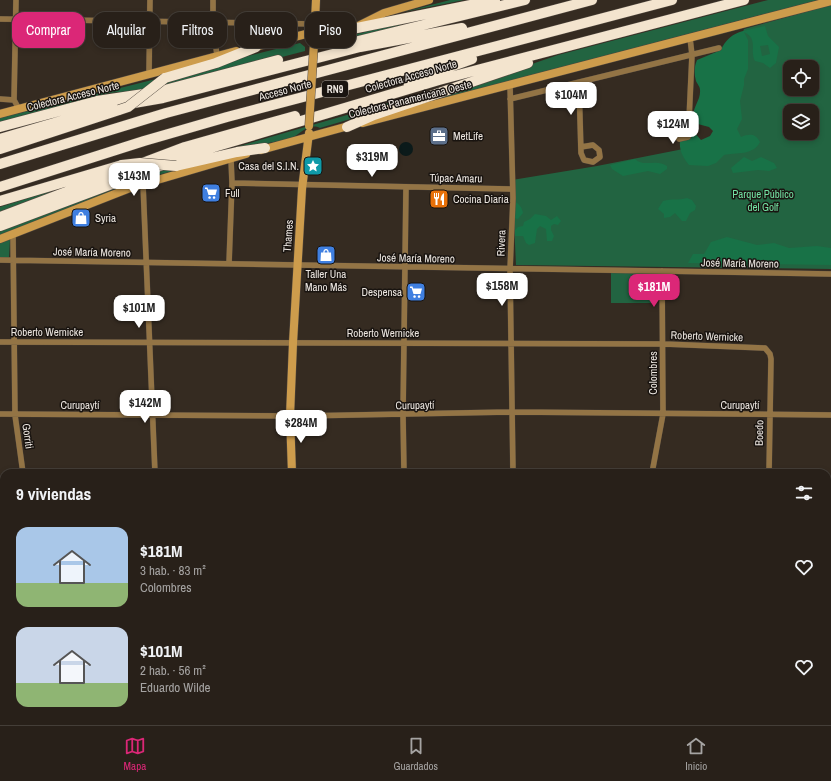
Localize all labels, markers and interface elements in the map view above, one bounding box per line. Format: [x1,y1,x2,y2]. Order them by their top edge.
chip: Comprar [12,12,85,48]
chip: Alquilar [93,12,160,48]
chip: Filtros [168,12,227,48]
chip: Nuevo [235,12,297,48]
chip: Piso [305,12,356,48]
street label: Colectora Acceso Norte [364,56,458,96]
map controls [783,60,819,140]
button: locate [783,60,819,96]
street label: Acceso Norte [256,76,313,104]
street label: Colectora Panamericana Oeste [347,77,473,121]
street label: Colectora Acceso Norte [25,78,121,114]
road number: RN9 [322,81,348,97]
pin: $104M [543,82,599,116]
text: $104M [555,86,587,103]
button: layers [783,104,819,140]
pin: $124M [645,111,701,145]
text: $124M [657,115,689,132]
office icon: MetLife [428,125,450,147]
place label: MetLife [453,129,483,143]
pin: $319M [344,144,400,178]
text: $319M [356,148,388,165]
place icon: Casa del S.I.N. [302,155,324,177]
place label: Casa del S.I.N. [238,159,299,173]
pin: $143M [106,163,162,197]
text: $143M [118,167,150,184]
street label: Túpac Amaru [429,171,483,185]
supermarket icon: Full [200,182,222,204]
place label: Full [225,186,240,200]
park label: Parque Público del Golf [732,187,794,214]
restaurant icon: Cocina Diaria [428,188,450,210]
place label: Cocina Diaria [453,192,509,206]
shop icon: Syria [70,207,92,229]
place label: Syria [95,211,116,225]
street label: Thames [280,219,296,253]
street label: Rivera [494,229,508,257]
street label: José María Moreno [53,244,131,260]
shop icon: Taller Una Mano Más [315,244,337,266]
street label: José María Moreno [377,250,455,266]
street label: José María Moreno [701,255,779,271]
place label: Taller Una Mano Más [305,267,348,294]
pin: $158M [474,273,530,307]
pin: $181M [626,274,682,308]
text: $158M [486,277,518,294]
text: $181M [638,278,670,295]
supermarket icon: Despensa [405,281,427,303]
place label: Despensa [361,285,402,299]
pin: $101M [111,295,167,329]
text: $101M [123,299,155,316]
street label: Roberto Wernicke [11,325,83,339]
street label: Roberto Wernicke [347,326,419,340]
street label: Roberto Wernicke [671,328,743,344]
street label: Colombres [646,351,660,395]
pin: $142M [117,390,173,424]
text: $142M [129,394,161,411]
street label: Curupaytí [60,398,100,412]
street label: Curupaytí [395,398,435,412]
street label: Curupaytí [720,398,760,412]
pin: $284M [273,410,329,444]
text: $284M [285,414,317,431]
street label: Boedo [752,420,766,446]
street label: Gorriti [19,422,37,450]
text: 9 viviendas [16,482,91,505]
icon: filters [793,482,815,504]
text: $181M [140,539,183,562]
icon: home [48,543,96,591]
icon: heart [793,556,815,578]
text: 3 hab. · 83 m² [140,562,206,579]
text: Colombres [140,579,192,596]
text: $101M [140,639,183,662]
icon: home [48,643,96,691]
icon: heart [793,656,815,678]
text: 2 hab. · 56 m² [140,662,206,679]
text: Eduardo Wilde [140,679,211,696]
tab: Mapa [124,735,146,773]
tab: Guardados [393,735,438,773]
tab: Inicio [685,735,707,773]

